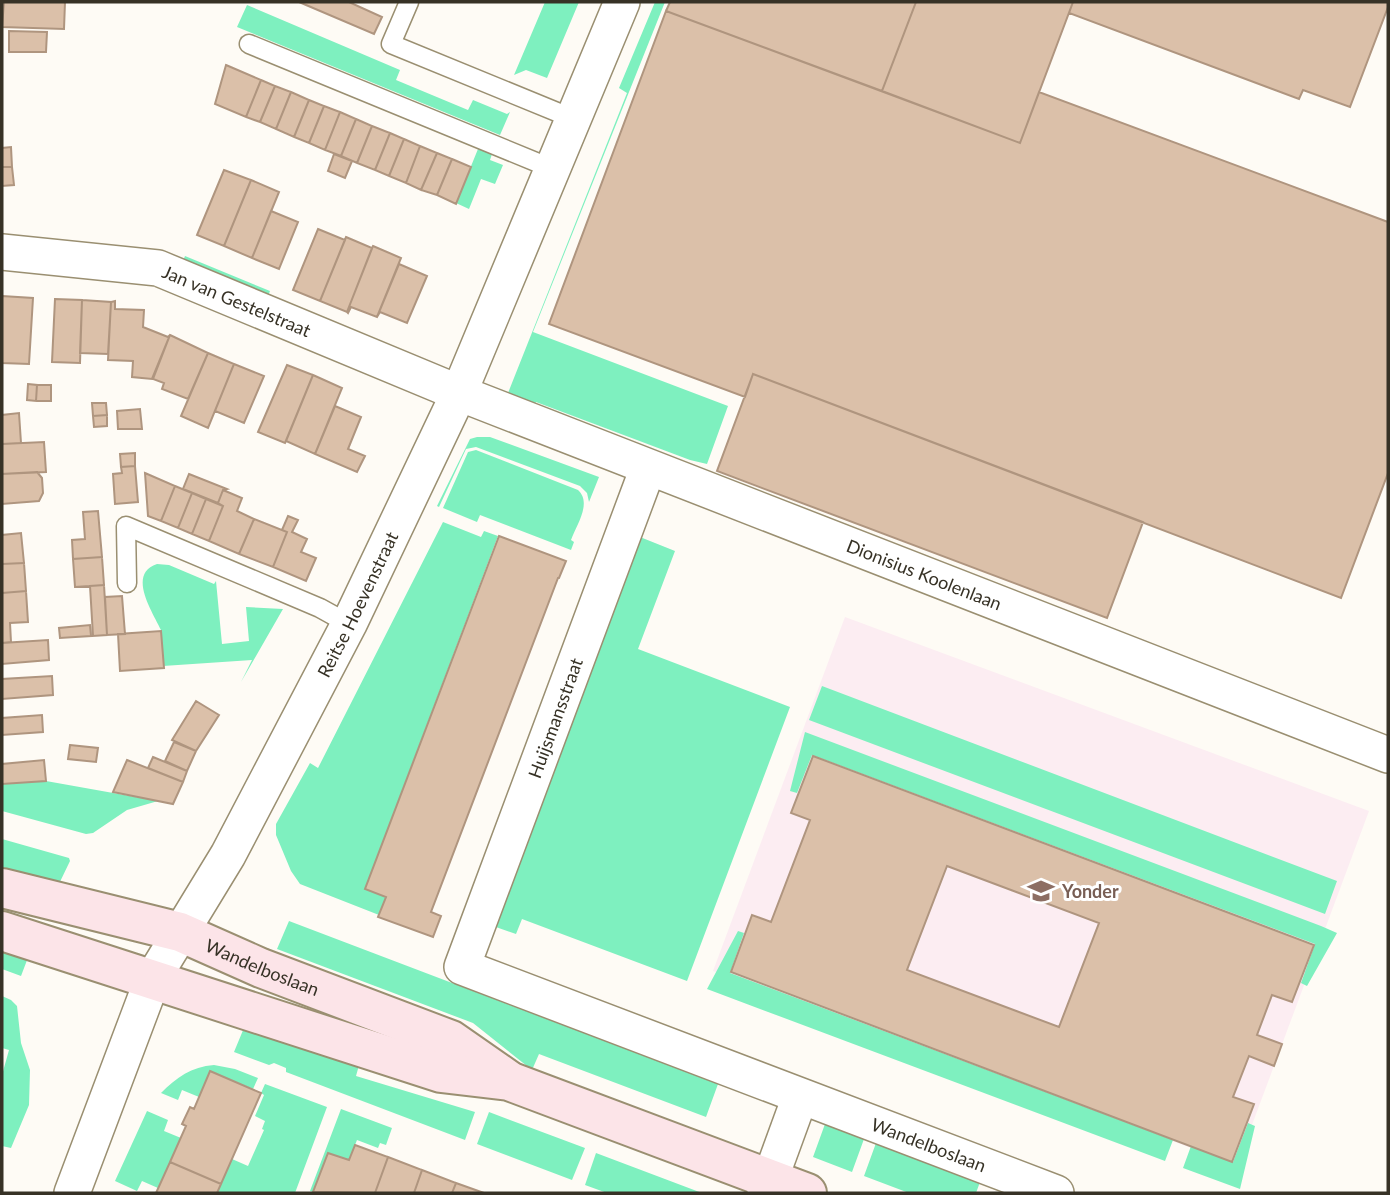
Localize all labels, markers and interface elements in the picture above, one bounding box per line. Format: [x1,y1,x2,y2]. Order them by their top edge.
street label: Jan van Gestelstraat [159,260,315,341]
street label: Reitse Hoevenstraat [312,527,403,681]
street label: Dionisius Koolenlaan [843,534,1005,614]
street label: Huijsmansstraat [523,654,587,781]
school or university icon: Yonder [1026,876,1056,906]
place label: Yonder [1061,880,1119,902]
street label: Wandelboslaan [202,934,322,1000]
street label: Wandelboslaan [868,1113,989,1176]

